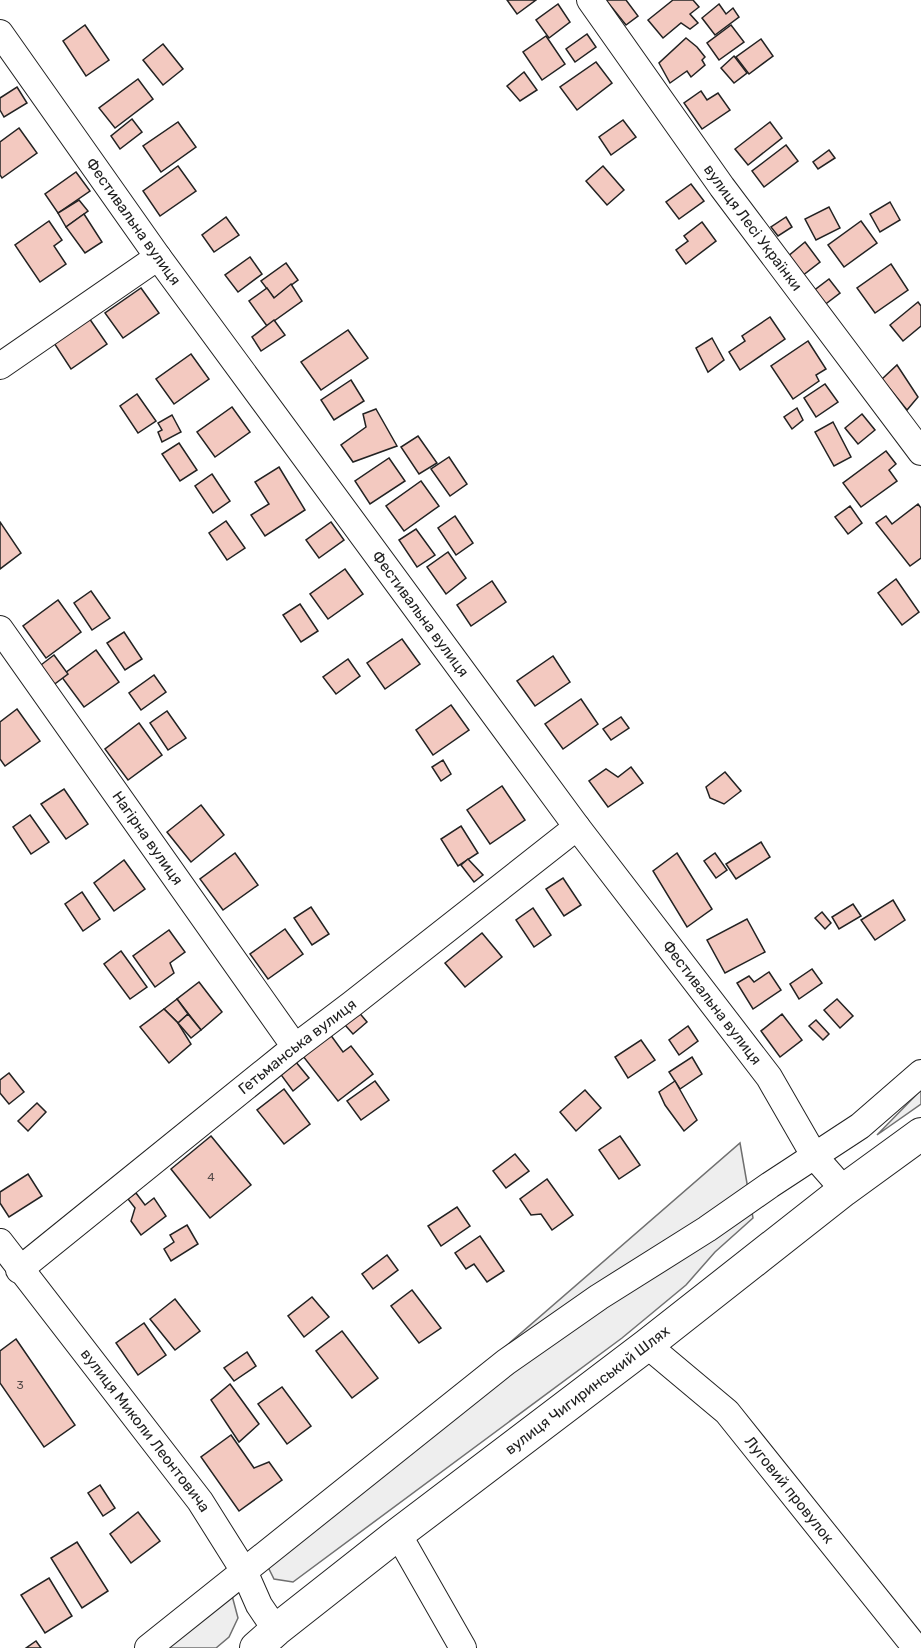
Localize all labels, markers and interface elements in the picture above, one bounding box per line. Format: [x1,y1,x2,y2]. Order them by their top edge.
street label: Фестивальна вулиця [82,155,185,289]
street label: вулиця Лесі Українки [700,161,806,295]
street label: Фестивальна вулиця [368,547,473,680]
street label: Нагірна вулиця [108,788,187,889]
street label: Фестивальна вулиця [658,937,765,1068]
street label: Гетьманська вулиця [235,995,360,1098]
house number: 4 [207,1170,215,1184]
street label: вулиця Чигиринський Шлях [502,1322,673,1458]
street label: вулиця Миколи Леонтовича [77,1345,214,1515]
house number: 3 [16,1378,24,1392]
street label: Луговий провулок [741,1433,838,1547]

